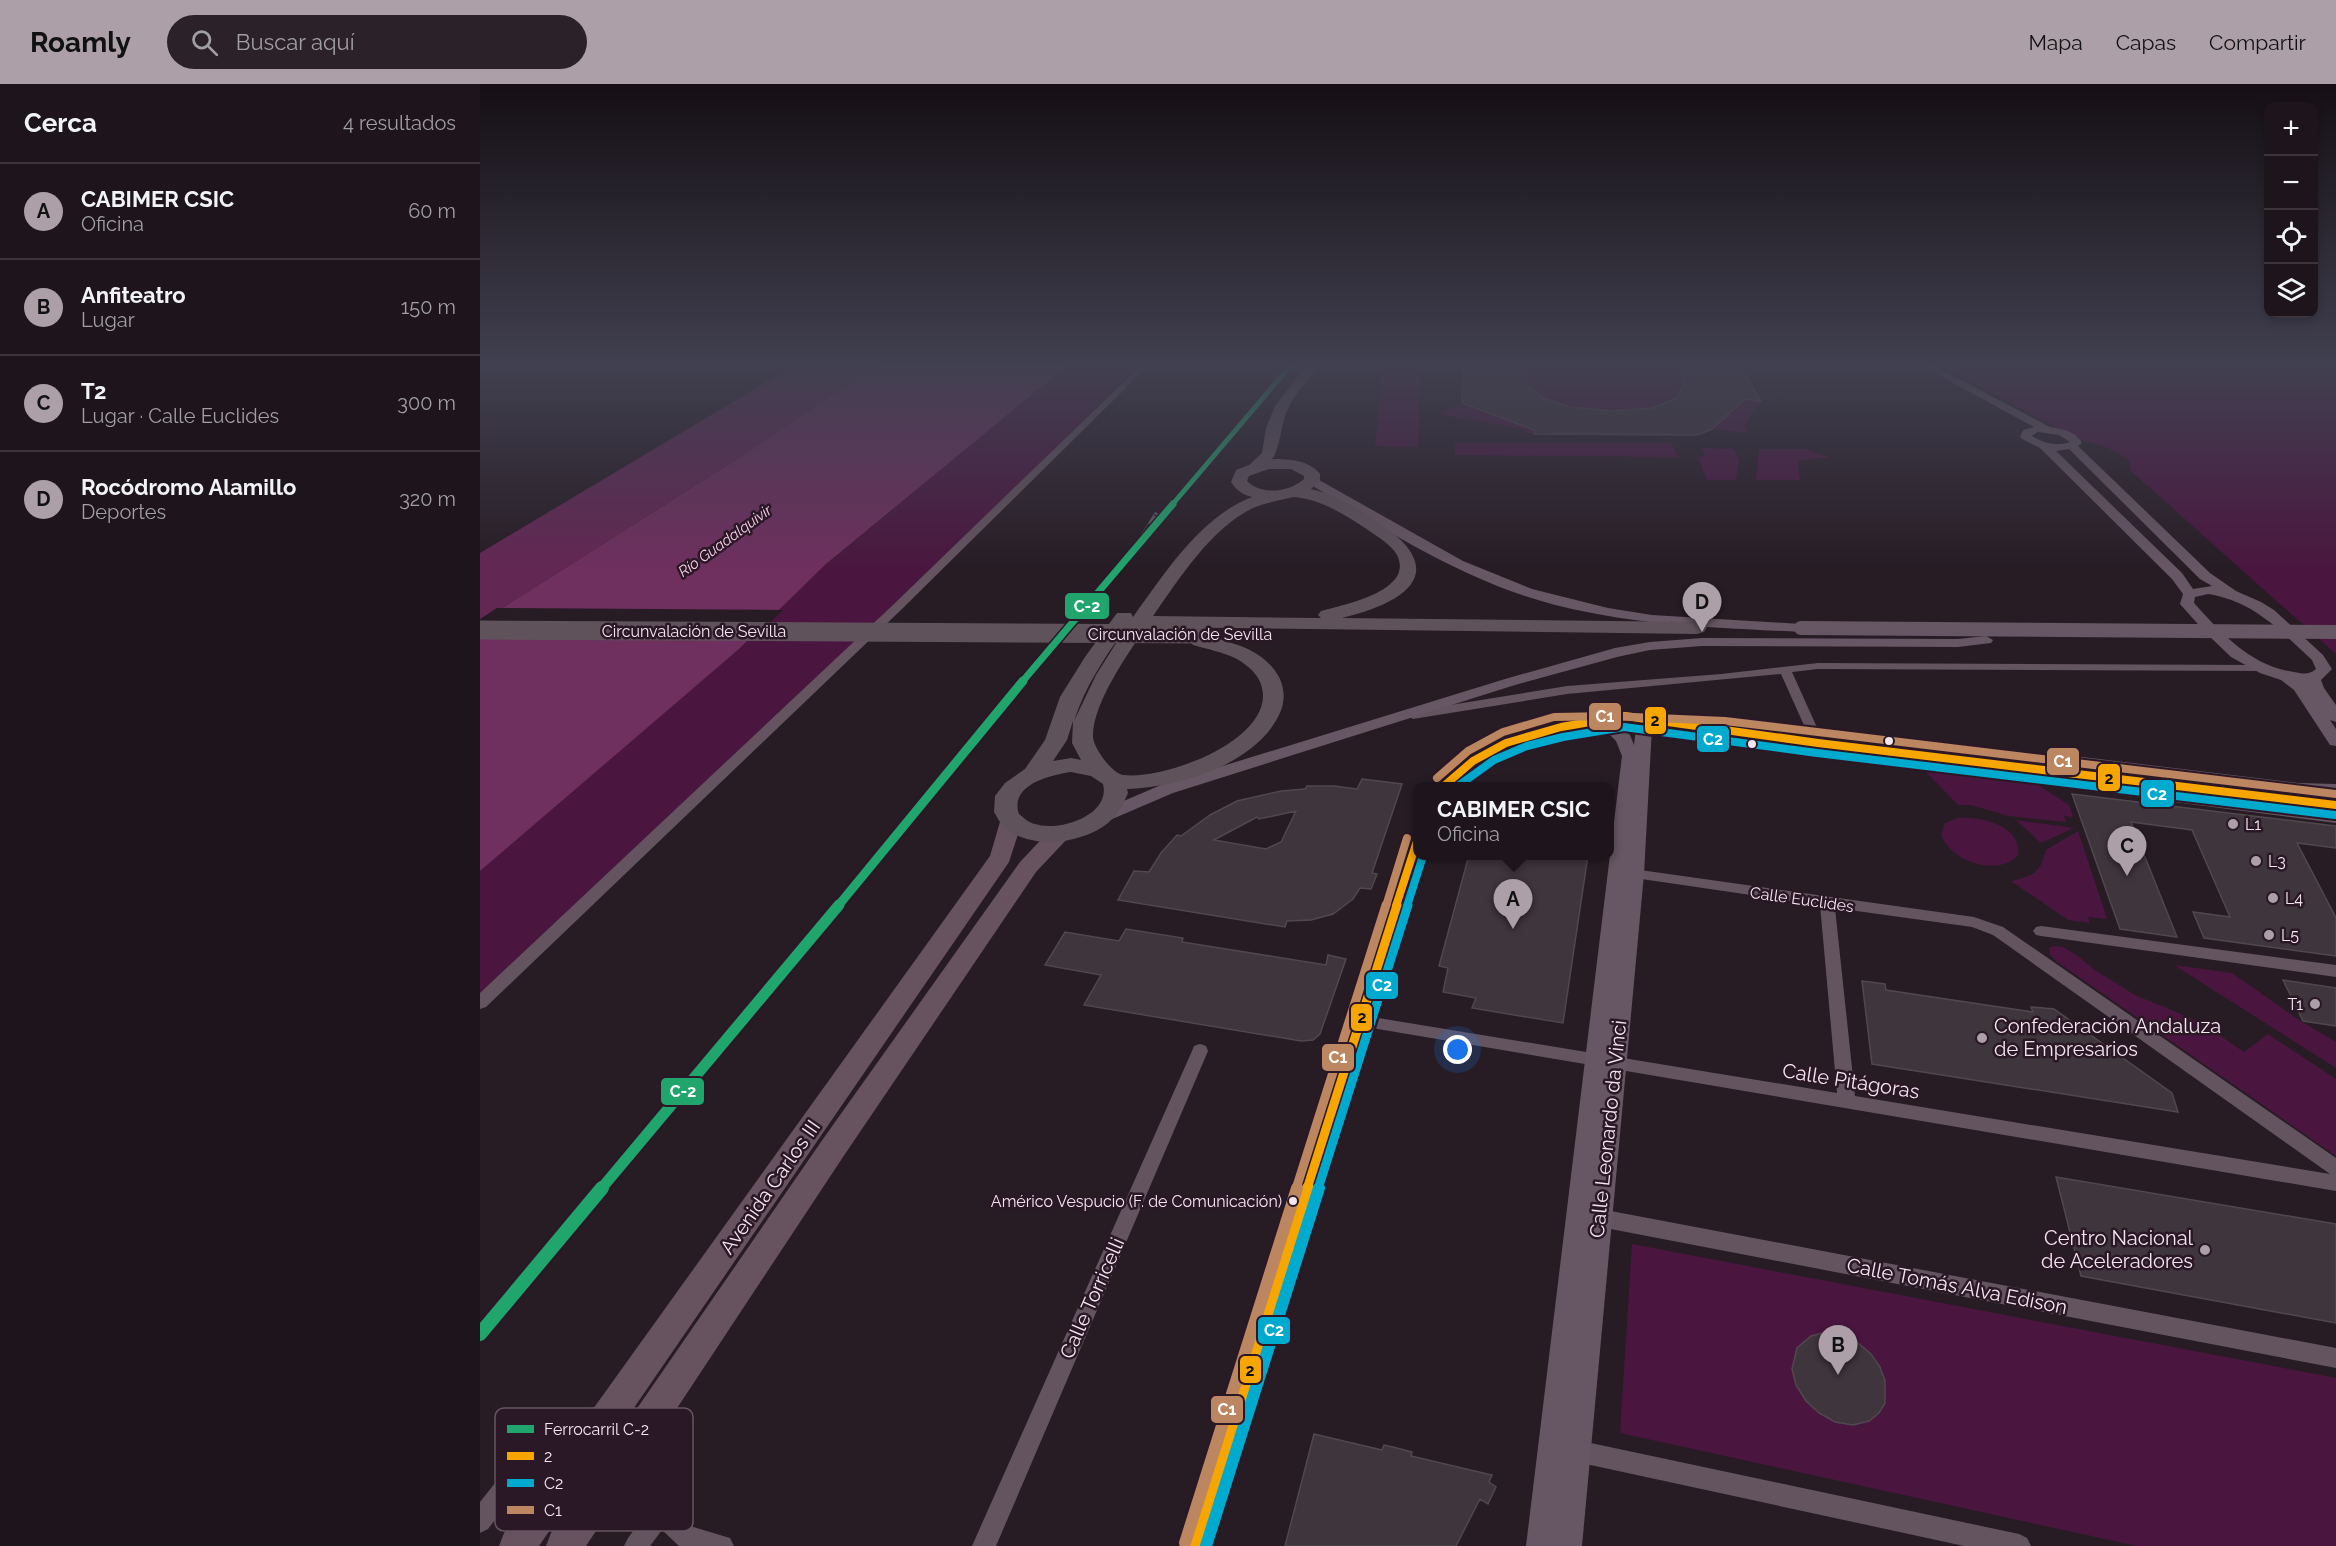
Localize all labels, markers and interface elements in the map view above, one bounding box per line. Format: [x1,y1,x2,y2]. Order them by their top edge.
search box [167,15,587,69]
text: Roamly [30,26,131,59]
icon: search [188,26,221,59]
text: Buscar aquí [236,29,354,55]
text: Mapa [2028,30,2083,55]
text: Capas [2116,30,2176,55]
text: Compartir [2209,30,2306,55]
map controls [2264,102,2318,318]
button: + [2264,102,2318,156]
text: Cerca [24,108,97,138]
text: 4 resultados [343,111,456,135]
button: − [2264,156,2318,210]
text: CABIMER CSIC [81,186,234,212]
text: A [37,199,50,223]
text: 60 m [408,199,456,223]
button: locate [2264,210,2318,264]
text: Oficina [81,212,144,236]
button: layers [2264,264,2318,318]
text: Anfiteatro [81,282,186,308]
text: B [37,295,50,319]
text: 150 m [401,295,456,319]
text: Lugar [81,308,135,332]
text: T2 [81,378,106,404]
text: C [37,391,50,415]
text: 300 m [397,391,456,415]
text: Lugar · Calle Euclides [81,404,279,428]
text: Rocódromo Alamillo [81,474,296,500]
text: D [36,487,51,511]
text: 320 m [399,487,456,511]
text: Deportes [81,500,166,524]
water label: Río Guadalquivir [675,501,776,581]
pin: D [1682,582,1722,632]
line badge: C-2 [1064,592,1110,620]
text: C-2 [1074,597,1100,616]
street label: Circunvalación de Sevilla [602,622,786,641]
street label: Circunvalación de Sevilla [1088,625,1272,644]
line badge: C1 [1588,702,1622,731]
line badge: 2 [1644,706,1667,735]
text: C1 [1596,707,1615,726]
text: 2 [1650,711,1660,730]
line badge: C2 [1696,725,1730,753]
text: C2 [1703,730,1723,749]
unlabelled marker [1883,735,1895,747]
unlabelled marker [1746,738,1758,750]
line badge: C1 [2046,747,2080,776]
text: C1 [2054,752,2073,771]
line badge: 2 [2097,763,2121,792]
text: 2 [2104,769,2114,788]
line badge: C2 [2140,779,2175,808]
popup [1413,782,1614,860]
text: C2 [2147,785,2167,804]
text: CABIMER CSIC [1437,796,1590,822]
place label: L1 [2245,815,2261,834]
marker: L1 [2226,817,2240,831]
text: Oficina [1437,822,1500,846]
pin: C [2108,826,2146,876]
place label: L3 [2268,852,2286,871]
marker: L3 [2249,854,2263,868]
pin: A [1494,880,1532,929]
street label: Calle Euclides [1749,883,1855,916]
place label: L4 [2285,889,2303,908]
marker: L4 [2266,891,2280,905]
place label: L5 [2281,926,2299,945]
marker: L5 [2262,928,2276,942]
line badge: C2 [1365,971,1399,1000]
text: C2 [1372,976,1392,995]
place label: T1 [2288,995,2303,1014]
marker: T1 [2308,997,2322,1011]
line badge: 2 [1350,1003,1373,1032]
text: 2 [1357,1008,1367,1027]
place label: Confederación Andaluza de Empresarios [1994,1014,2221,1061]
street label: Calle Leonardo da Vinci [1585,1019,1631,1239]
marker: Confederación Andaluza de Empresarios [1975,1031,1989,1045]
your location [1443,1035,1472,1064]
line badge: C1 [1321,1043,1355,1072]
text: C1 [1329,1048,1348,1067]
street label: Calle Pitágoras [1781,1058,1921,1104]
line badge: C-2 [660,1077,705,1106]
text: C-2 [670,1082,696,1101]
street label: Avenida Carlos III [715,1115,825,1259]
place label: Américo Vespucio (F. de Comunicación) [991,1192,1282,1211]
marker: Américo Vespucio (F. de Comunicación) [1287,1195,1299,1207]
place label: Centro Nacional de Aceleradores [2041,1226,2194,1273]
street label: Calle Torricelli [1055,1234,1129,1362]
marker: Centro Nacional de Aceleradores [2198,1243,2212,1257]
street label: Calle Tomás Alva Edison [1845,1253,2069,1319]
line badge: C2 [1257,1316,1291,1345]
text: C2 [1264,1321,1284,1340]
pin: B [1818,1326,1858,1375]
line badge: 2 [1239,1355,1262,1384]
text: 2 [1245,1361,1255,1380]
line badge: C1 [1210,1395,1244,1424]
text: C1 [1218,1400,1237,1419]
legend [495,1408,693,1531]
text: Ferrocarril C-2 [544,1420,649,1439]
text: 2 [544,1447,552,1466]
text: C2 [544,1474,563,1493]
text: C1 [544,1501,562,1520]

